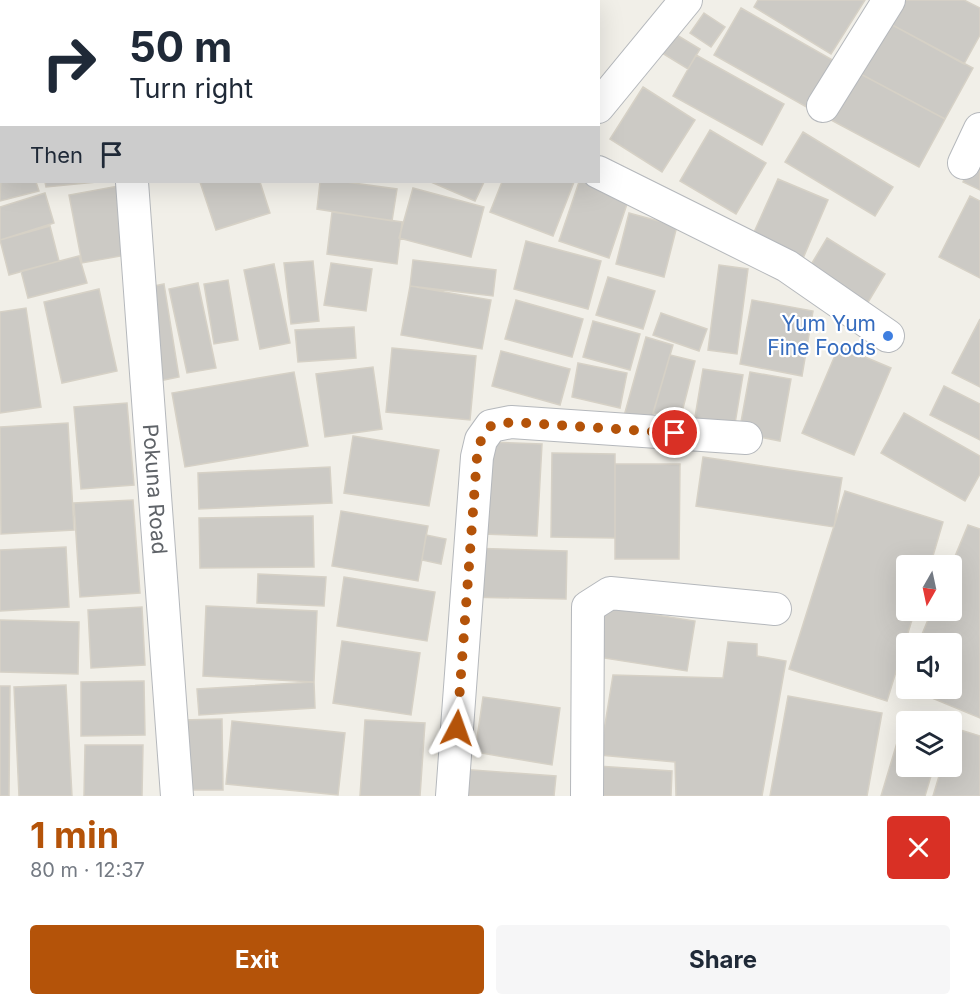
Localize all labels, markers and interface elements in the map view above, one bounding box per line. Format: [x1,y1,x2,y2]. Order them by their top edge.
text: 50 m [129,21,232,72]
icon: right [30,24,108,102]
text: Turn right [129,72,253,105]
icon: arrive [95,138,128,171]
text: Then [30,142,83,168]
place label: Yum Yum Fine Foods [767,311,876,360]
marker: Yum Yum Fine Foods [881,329,895,343]
pin [649,407,700,458]
icon: arrive [658,416,691,449]
street label: Pokuna Road [138,423,172,555]
north arrow [896,555,962,621]
map controls [896,555,962,777]
button: sound [896,633,962,699]
position arrow [425,696,489,760]
button: layers [896,711,962,777]
text: 1 min [30,813,119,857]
button: close [887,816,950,879]
text: 80 m · 12:37 [30,858,145,882]
button: Exit [30,925,484,994]
button: Share [496,925,950,994]

